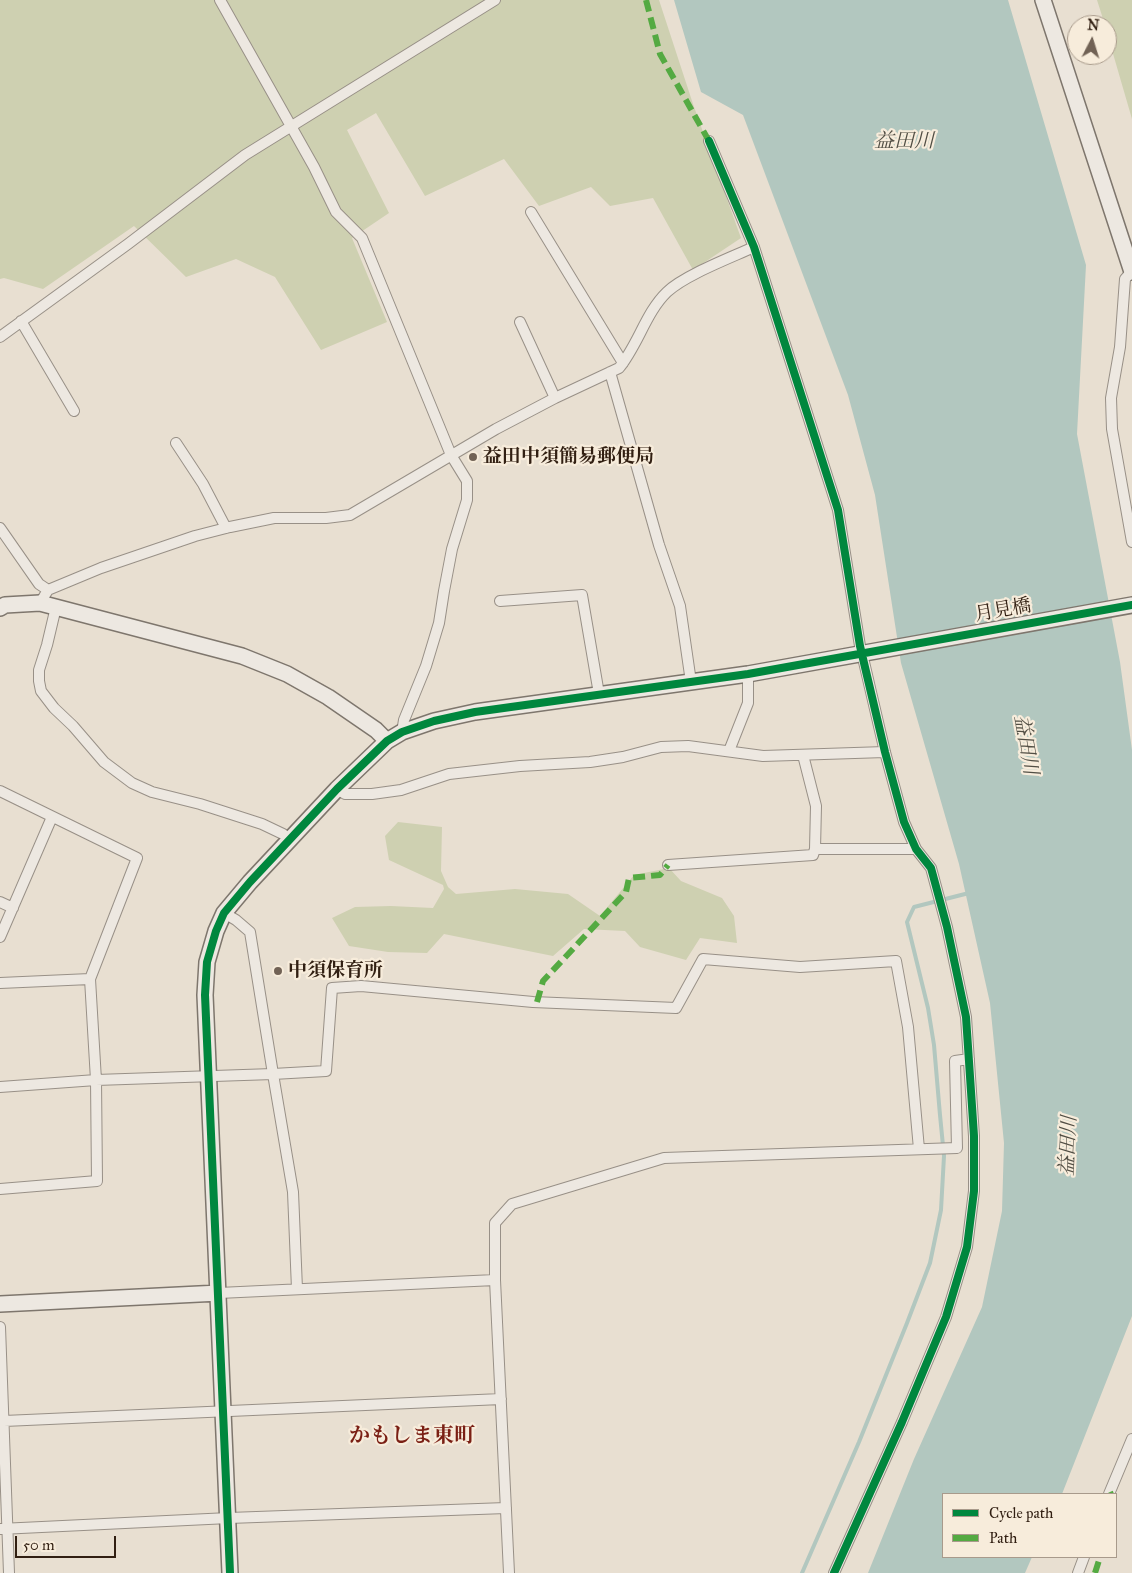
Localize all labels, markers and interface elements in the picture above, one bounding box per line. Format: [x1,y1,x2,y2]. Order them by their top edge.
north arrow [1067,15,1117,65]
text: N [1087,17,1100,35]
water label: 益田川 [874,130,934,154]
place label: 益田中須簡易郵便局 [483,446,654,468]
marker: 益田中須簡易郵便局 [467,451,479,463]
street label: 月見橋 [973,595,1033,627]
water label: 益田川 [1008,713,1042,777]
place label: 中須保育所 [288,960,383,982]
marker: 中須保育所 [272,965,284,977]
water label: 益田川 [1055,1115,1083,1177]
district label: かもしま東町 [349,1424,475,1450]
legend [942,1493,1117,1558]
text: Cycle path [989,1504,1053,1522]
scale bar [18,1526,119,1558]
text: Path [989,1529,1017,1547]
text: 50 m [23,1536,55,1554]

